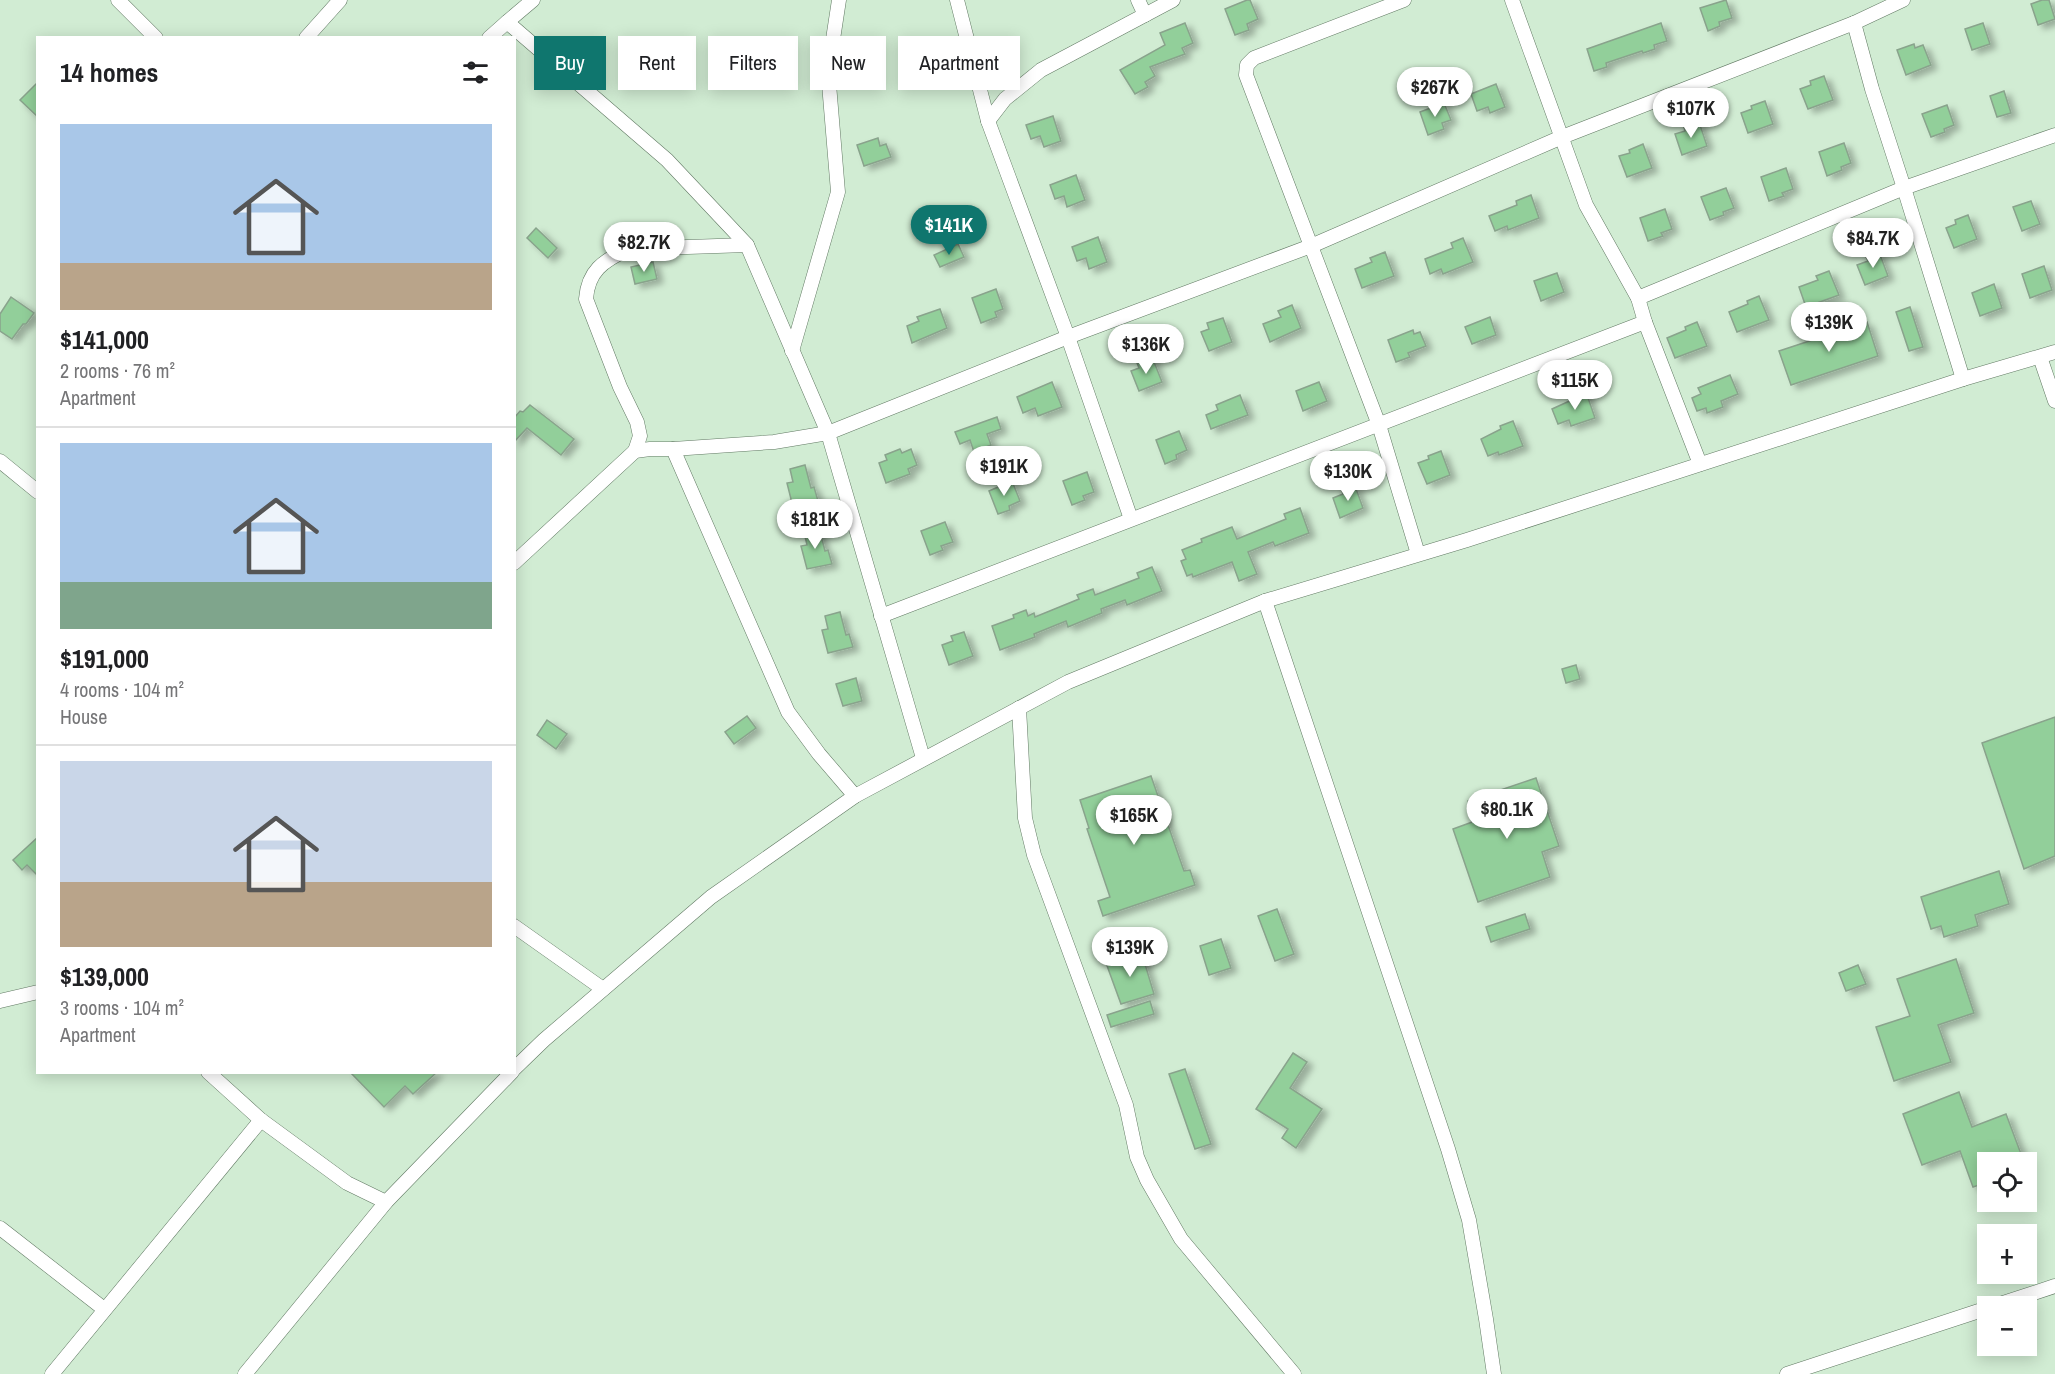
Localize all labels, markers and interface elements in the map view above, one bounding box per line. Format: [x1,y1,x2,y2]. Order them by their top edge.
chip: Buy [534,36,606,90]
chip: Rent [618,36,696,90]
chip: Filters [708,36,798,90]
chip: New [810,36,886,90]
chip: Apartment [898,36,1020,90]
text: 14 homes [60,55,158,90]
icon: filters [459,56,492,89]
pin: $267K [1393,67,1477,118]
text: $267K [1411,73,1459,100]
pin: $107K [1649,88,1733,139]
text: $107K [1667,94,1715,121]
icon: home [222,163,330,271]
pin: $141K [907,205,991,256]
text: $141K [925,211,973,238]
pin: $84.7K [1824,218,1922,269]
pin: $82.7K [595,222,693,273]
text: $84.7K [1847,224,1899,251]
text: $82.7K [618,228,670,255]
pin: $139K [1787,302,1871,353]
text: $139K [1805,308,1853,335]
text: $141,000 [60,322,149,357]
pin: $136K [1104,324,1188,375]
text: $136K [1122,330,1170,357]
text: 2 rooms · 76 m² [60,357,175,384]
pin: $115K [1533,360,1617,411]
text: $115K [1551,366,1599,393]
text: Apartment [60,384,136,411]
pin: $191K [962,446,1046,497]
pin: $130K [1306,451,1390,502]
text: $191K [980,452,1028,479]
text: $130K [1324,457,1372,484]
icon: home [222,482,330,590]
pin: $181K [773,499,857,550]
text: $181K [791,505,839,532]
text: $191,000 [60,641,149,676]
text: 4 rooms · 104 m² [60,676,184,703]
text: House [60,703,107,730]
pin: $80.1K [1458,789,1556,840]
pin: $165K [1092,795,1176,846]
text: $80.1K [1481,795,1533,822]
icon: home [222,800,330,908]
text: $165K [1110,801,1158,828]
pin: $139K [1088,927,1172,978]
text: $139K [1106,933,1154,960]
text: $139,000 [60,959,149,994]
text: 3 rooms · 104 m² [60,994,184,1021]
text: Apartment [60,1021,136,1048]
map controls [1977,1152,2037,1356]
button: locate [1977,1152,2037,1212]
button: + [1977,1224,2037,1284]
button: − [1977,1296,2037,1356]

